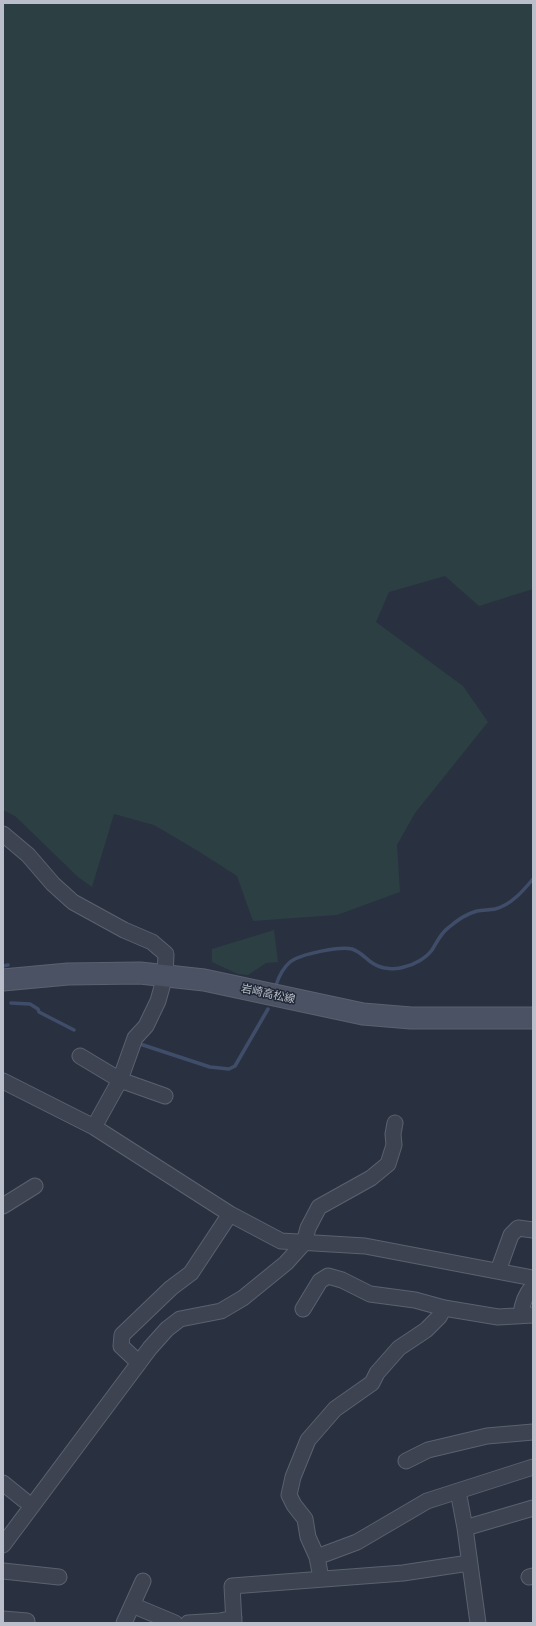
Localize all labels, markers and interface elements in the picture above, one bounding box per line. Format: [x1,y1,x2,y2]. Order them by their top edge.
street label: 岩崎高松線 [240,982,296,1006]

